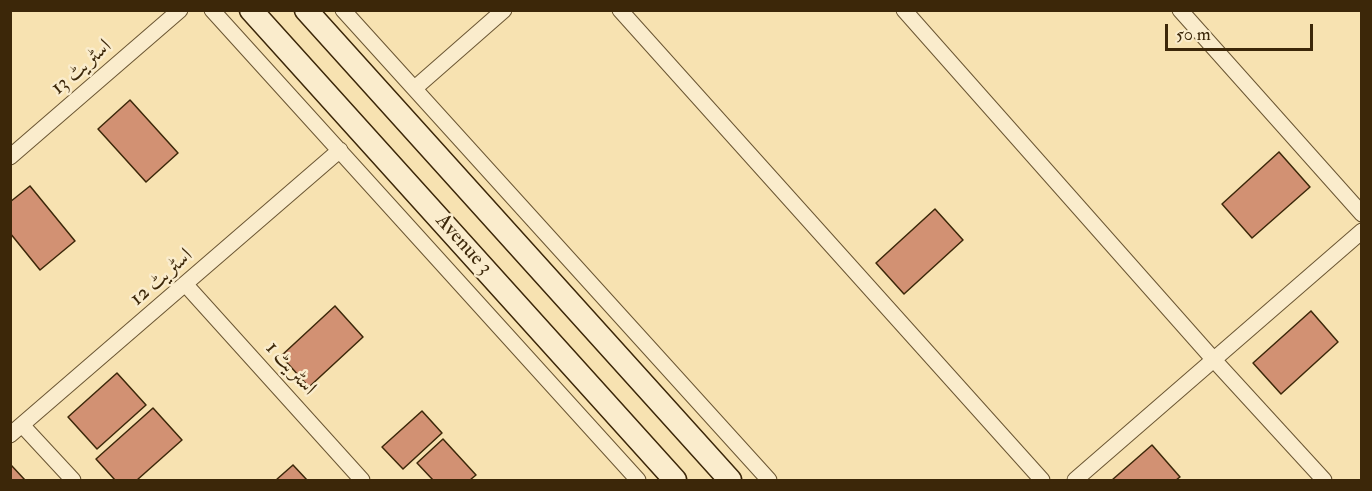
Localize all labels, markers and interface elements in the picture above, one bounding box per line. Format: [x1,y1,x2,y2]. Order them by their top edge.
scale bar [1168,12,1316,50]
text: 50 m [1176,23,1211,46]
street label: اسٹریٹ 13 [47,35,117,101]
street label: Avenue 3 [429,209,497,281]
street label: اسٹریٹ 12 [126,244,198,312]
street label: اسٹریٹ 1 [259,337,321,401]

